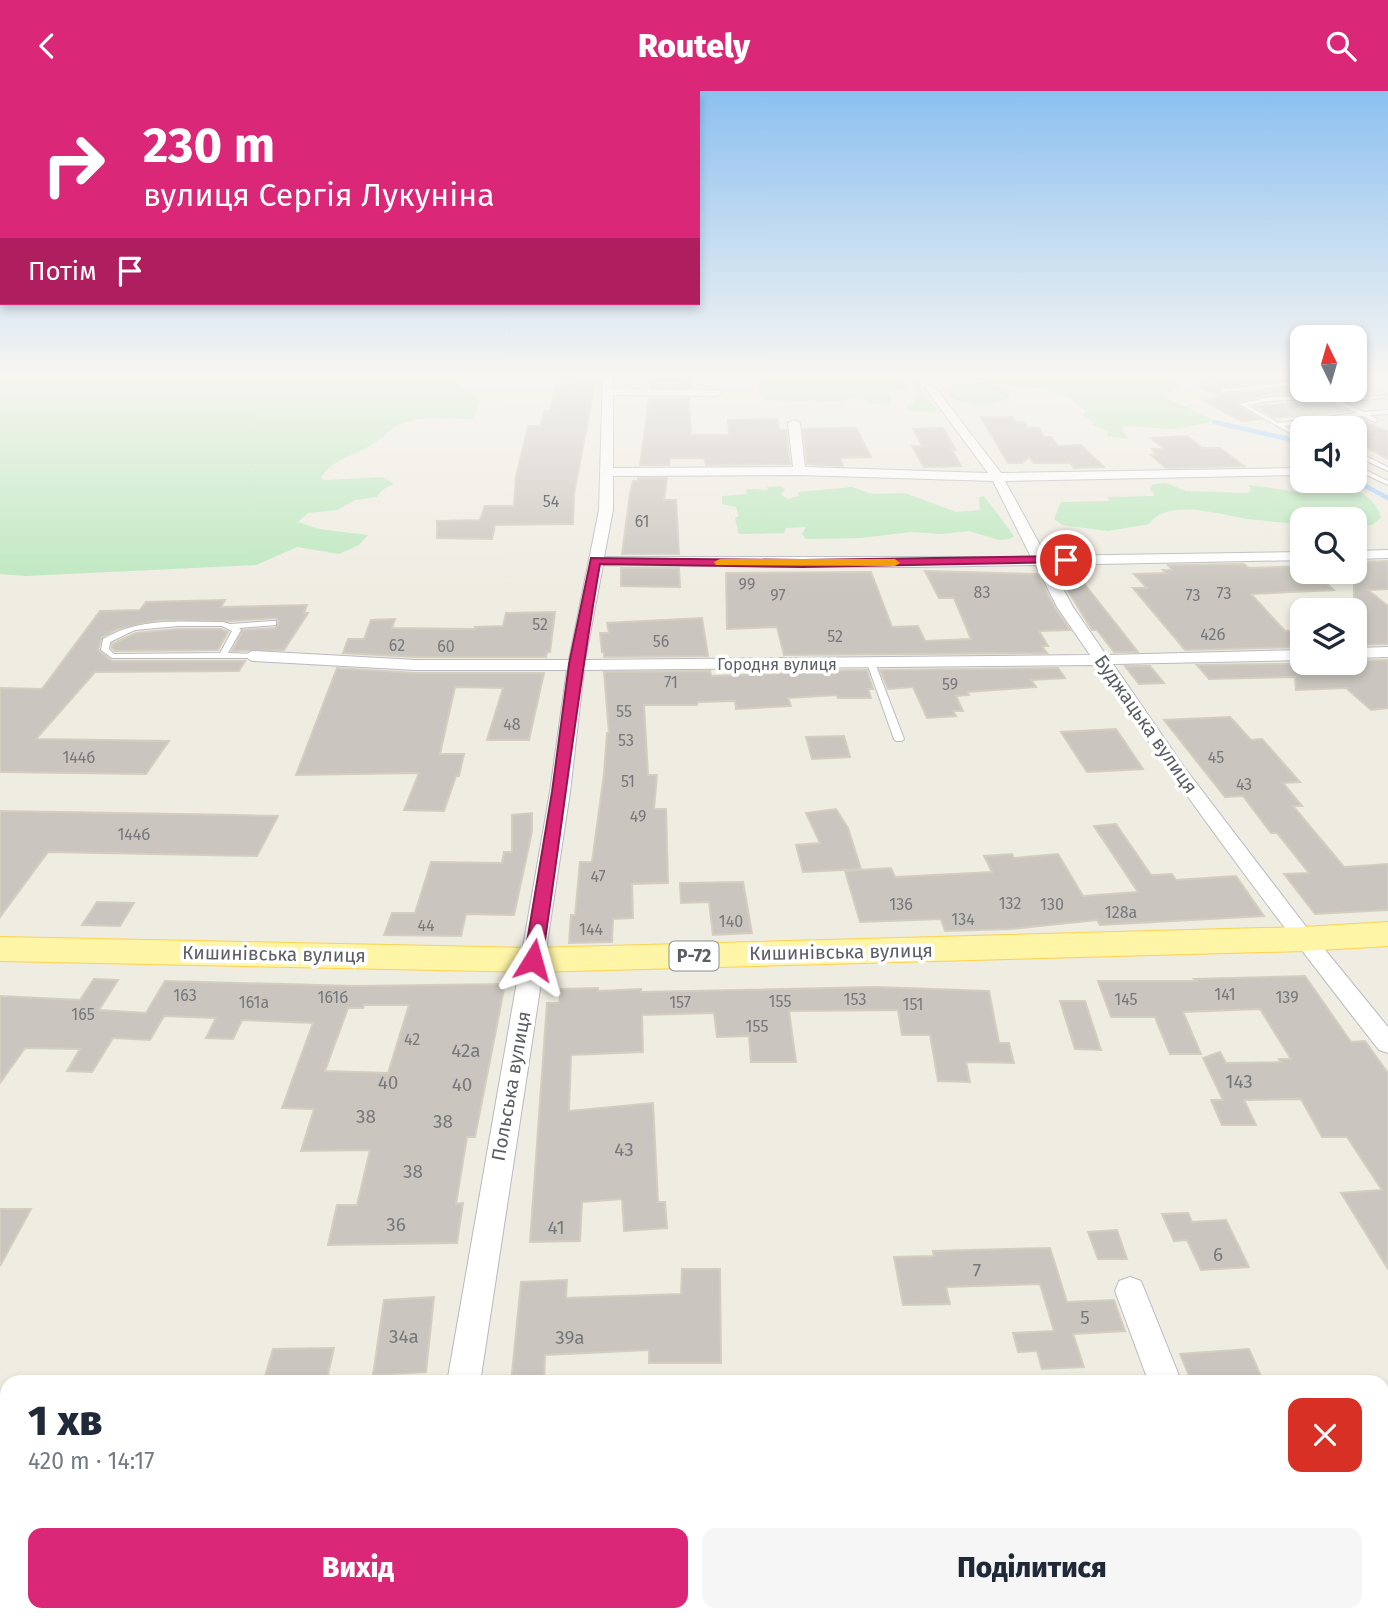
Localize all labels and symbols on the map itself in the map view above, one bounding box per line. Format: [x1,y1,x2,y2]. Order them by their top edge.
north arrow [1290,325,1367,403]
house number: 54 [543,492,560,511]
house number: 61 [635,512,649,531]
pin [1036,530,1096,590]
house number: 99 [739,575,755,594]
house number: 83 [974,583,990,602]
house number: 73 [1217,584,1231,603]
house number: 97 [770,586,786,605]
house number: 73 [1186,586,1200,605]
house number: 52 [532,615,548,634]
house number: 42б [1200,625,1226,644]
house number: 52 [827,627,843,646]
house number: 56 [653,632,669,651]
house number: 62 [389,636,405,655]
house number: 60 [437,637,455,656]
street label: Буджацька вулиця [1090,650,1202,798]
street label: Городня вулиця [717,655,837,674]
house number: 71 [664,673,678,692]
house number: 59 [942,675,958,694]
house number: 55 [616,702,632,721]
house number: 48 [503,715,521,734]
house number: 53 [618,731,634,750]
house number: 144б [62,748,96,767]
house number: 45 [1208,748,1224,767]
house number: 51 [621,772,635,791]
house number: 43 [1236,775,1252,794]
house number: 49 [630,807,646,826]
house number: 144б [117,825,151,844]
house number: 47 [590,867,606,886]
house number: 132 [999,894,1021,913]
house number: 136 [889,895,913,914]
house number: 130 [1040,895,1064,914]
house number: 128а [1105,903,1137,922]
house number: 134 [951,910,975,929]
house number: 140 [719,912,743,931]
house number: 44 [417,916,435,935]
house number: 144 [579,920,603,939]
position arrow [496,923,570,997]
street label: Кишинівська вулиця [749,939,933,965]
street label: Кишинівська вулиця [182,941,366,967]
road number: Р-72 [670,941,718,971]
house number: 141 [1214,985,1236,1004]
house number: 163 [173,986,197,1005]
house number: 161б [318,988,348,1007]
house number: 139 [1275,988,1299,1007]
house number: 153 [844,990,866,1009]
house number: 145 [1114,990,1138,1009]
house number: 155 [769,992,791,1011]
house number: 161а [239,993,269,1012]
house number: 157 [669,993,691,1012]
house number: 151 [902,995,924,1014]
house number: 165 [71,1005,95,1024]
street label: Польська вулиця [486,1009,536,1163]
house number: 155 [746,1017,768,1036]
house number: 42 [404,1030,420,1049]
house number: 42а [451,1039,481,1062]
house number: 143 [1225,1070,1253,1093]
house number: 40 [378,1071,398,1094]
house number: 40 [452,1073,472,1096]
house number: 38 [356,1105,376,1128]
house number: 38 [433,1110,453,1133]
house number: 43 [614,1138,634,1161]
house number: 38 [403,1160,423,1183]
house number: 36 [386,1213,406,1236]
house number: 41 [547,1216,565,1239]
house number: 6 [1213,1243,1223,1266]
house number: 7 [973,1259,981,1282]
house number: 5 [1080,1306,1090,1329]
house number: 34а [389,1325,419,1348]
house number: 39а [555,1326,585,1349]

